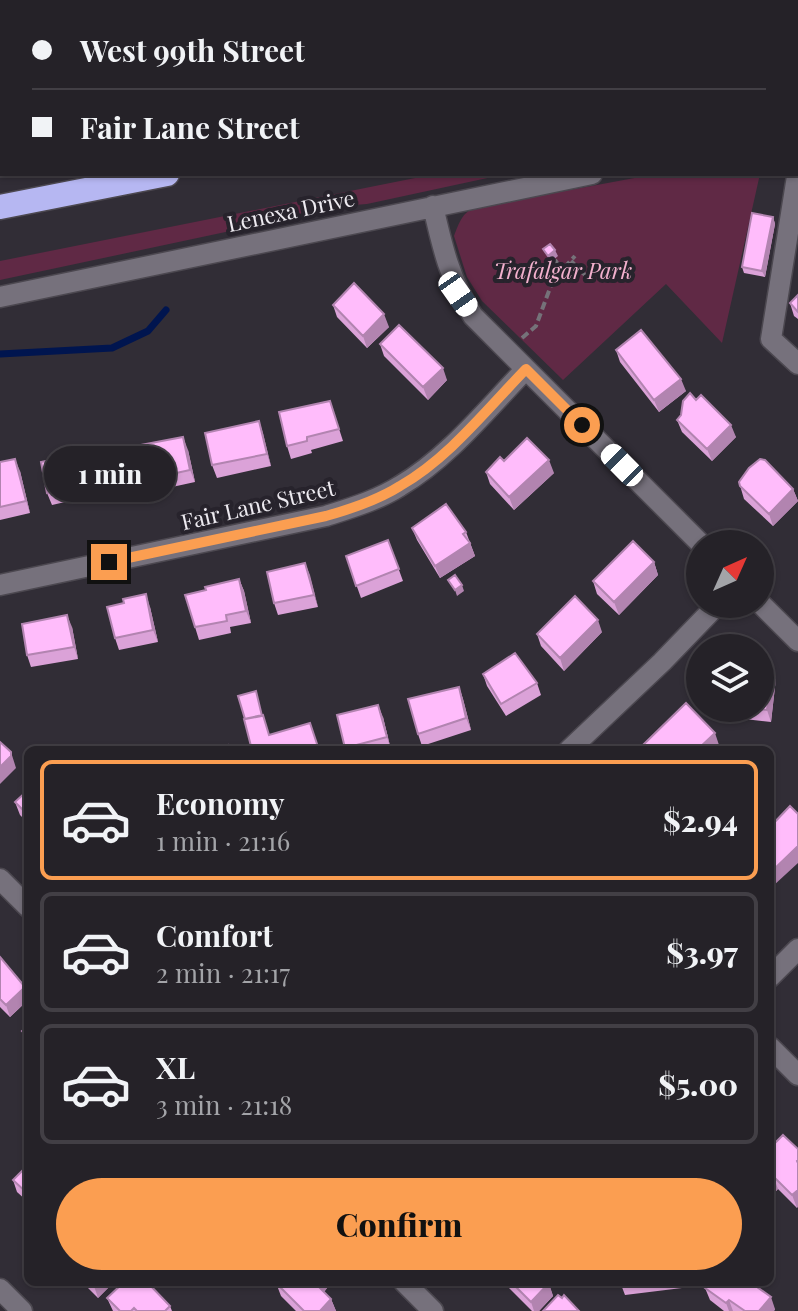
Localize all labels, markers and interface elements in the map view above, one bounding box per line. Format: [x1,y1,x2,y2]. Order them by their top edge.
text: West 99th Street [80,30,305,70]
text: Fair Lane Street [80,107,299,147]
street label: Lenexa Drive [224,182,357,238]
park label: Trafalgar Park [494,255,632,285]
car [434,267,482,321]
route start [564,407,600,443]
car [597,440,647,490]
callout: 1 min [43,446,175,502]
text: 1 min [78,456,142,491]
street label: Fair Lane Street [178,471,339,536]
north arrow [686,530,774,618]
map controls [686,530,774,722]
route end [91,544,127,580]
button: layers [686,634,774,722]
text: Economy [156,783,285,823]
icon: car [60,784,132,856]
text: $2.94 [663,800,738,840]
text: 1 min · 21:16 [156,823,290,858]
text: Comfort [156,915,273,955]
icon: car [60,916,132,988]
text: $3.97 [666,932,738,972]
text: 2 min · 21:17 [156,955,290,990]
text: XL [156,1047,195,1087]
icon: car [60,1048,132,1120]
text: $5.00 [658,1064,738,1104]
text: 3 min · 21:18 [156,1087,292,1122]
button: Confirm [56,1178,742,1270]

